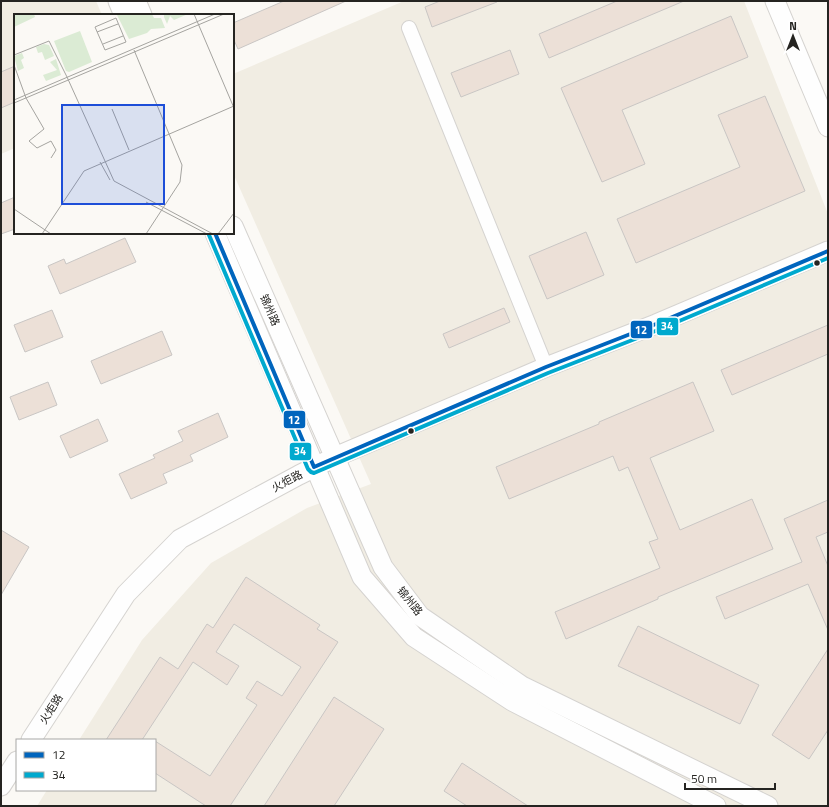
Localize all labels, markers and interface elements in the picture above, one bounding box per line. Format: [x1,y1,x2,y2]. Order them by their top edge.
inset map [14,14,234,234]
north arrow [773,16,813,56]
text: N [789,18,797,34]
unlabelled marker [812,258,822,268]
street label: 锦州路 [256,292,284,328]
line badge: 34 [656,317,679,336]
text: 34 [661,318,673,334]
line badge: 12 [630,320,653,339]
text: 12 [635,322,647,338]
line badge: 12 [283,410,306,429]
text: 12 [288,412,300,428]
unlabelled marker [406,426,416,436]
line badge: 34 [289,442,312,461]
text: 34 [294,443,306,459]
street label: 火炬路 [269,466,305,496]
street label: 锦州路 [393,583,427,619]
street label: 火炬路 [35,691,67,727]
legend [16,739,156,791]
text: 12 [52,745,65,764]
text: 34 [52,765,66,784]
scale bar [685,765,775,791]
text: 50 m [691,769,717,788]

